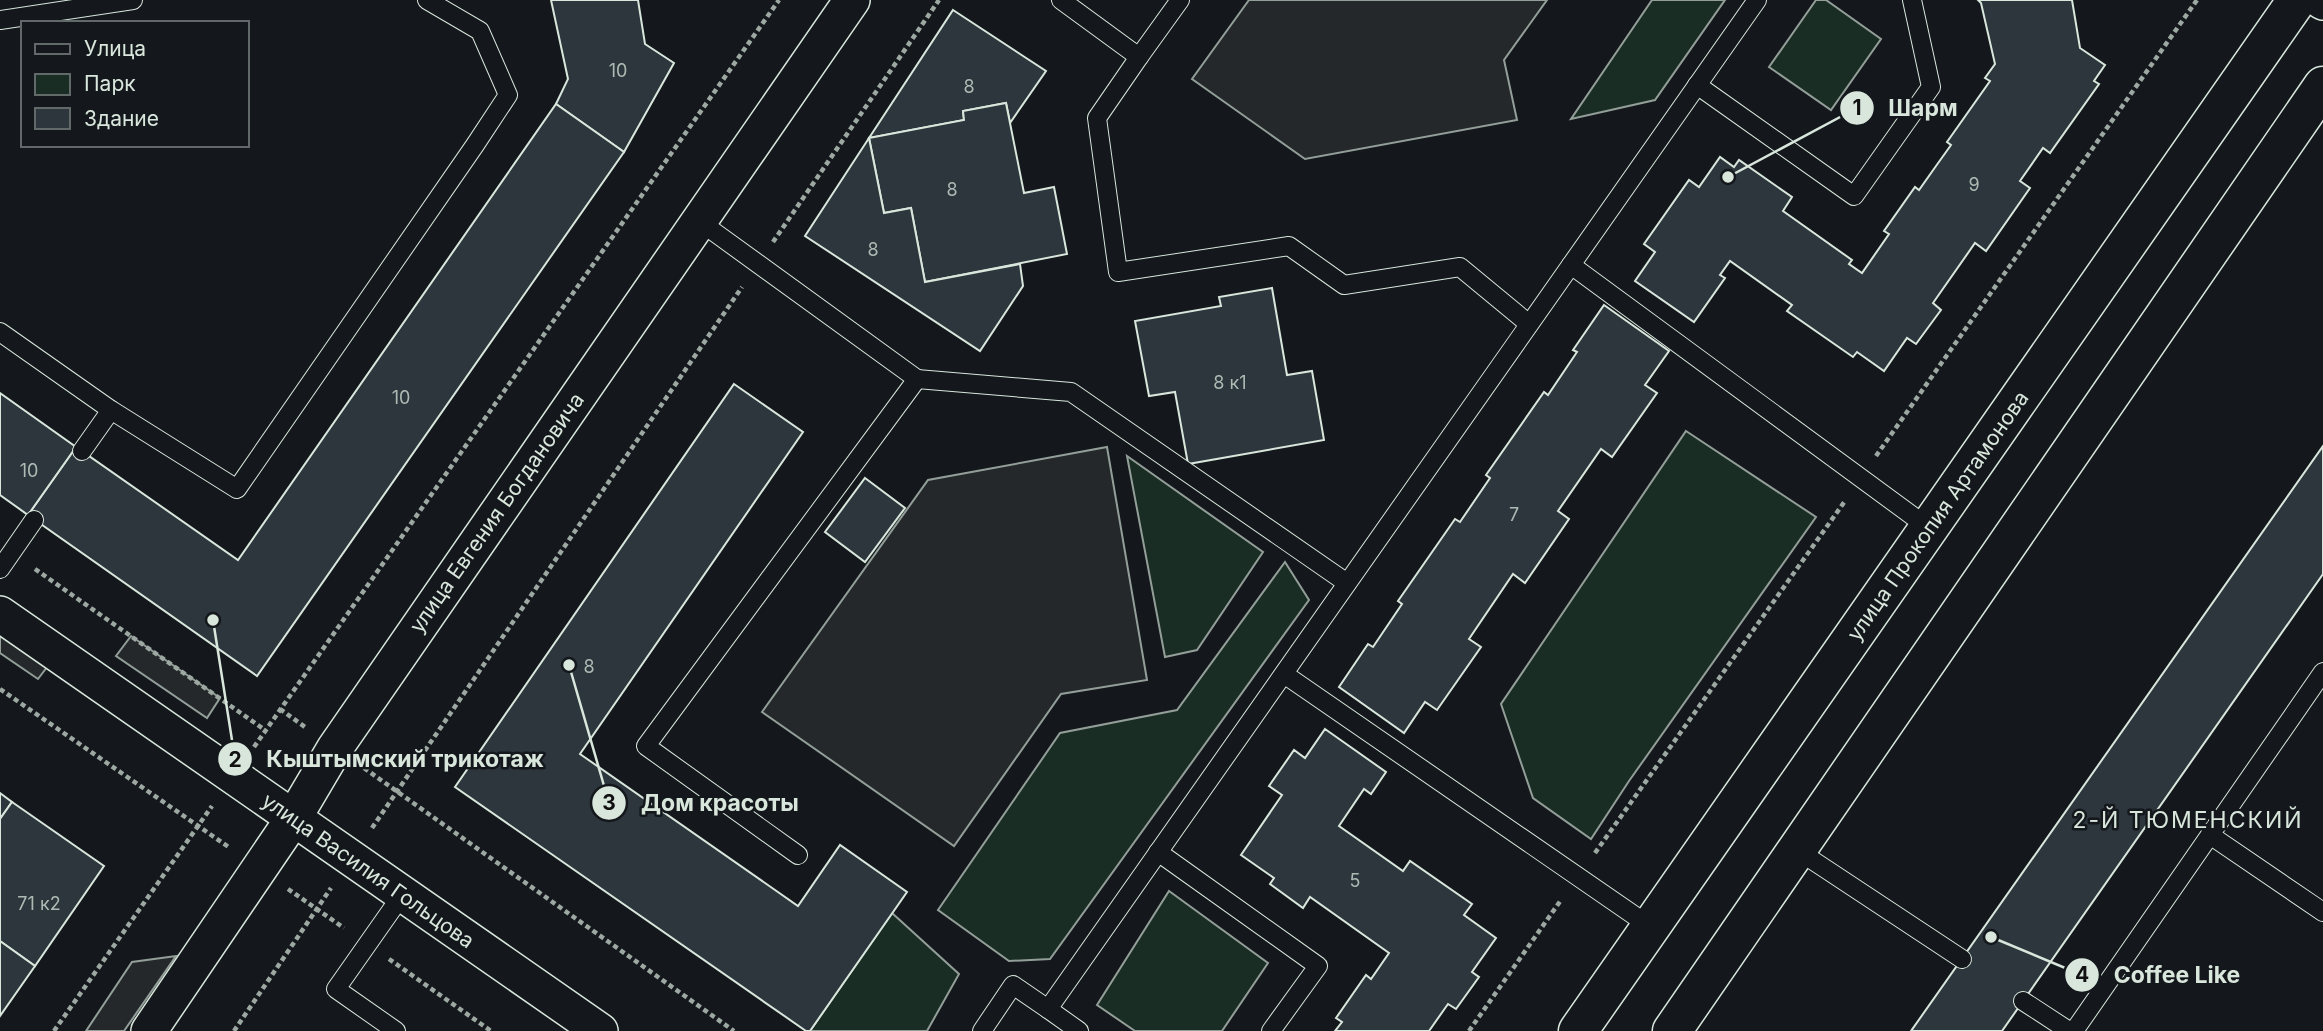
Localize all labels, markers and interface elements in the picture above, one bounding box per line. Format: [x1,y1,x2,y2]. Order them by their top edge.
legend [21,21,248,147]
text: Улица [84,36,146,61]
house number: 10 [609,60,627,81]
text: Парк [84,71,136,96]
house number: 8 [963,76,975,97]
callout: Шарм [1839,86,1972,130]
text: Шарм [1888,94,1958,122]
text: 1 [1852,95,1862,120]
text: Здание [84,106,159,131]
house number: 9 [1968,174,1980,195]
house number: 8 [946,179,958,200]
house number: 8 [867,239,879,260]
house number: 8 к1 [1213,372,1247,393]
street label: улица Прокопия Артамонова [1842,386,2034,645]
house number: 10 [392,387,410,408]
street label: улица Евгения Богдановича [404,388,589,637]
house number: 10 [20,460,38,481]
house number: 7 [1509,504,1519,525]
house number: 8 [583,656,595,677]
callout: Кыштымский трикотаж [218,737,558,781]
text: Кыштымский трикотаж [266,745,544,773]
text: 2 [228,747,242,772]
callout: Дом красоты [592,781,813,825]
street label: улица Василия Гольцова [257,788,479,953]
text: Дом красоты [641,789,799,817]
text: 3 [602,790,616,815]
district label: 2-Й ТЮМЕНСКИЙ [2072,806,2304,834]
house number: 5 [1350,870,1360,891]
house number: 71 к2 [17,893,61,914]
callout: Coffee Like [2065,953,2254,997]
text: Coffee Like [2114,961,2240,989]
text: 4 [2075,962,2089,987]

